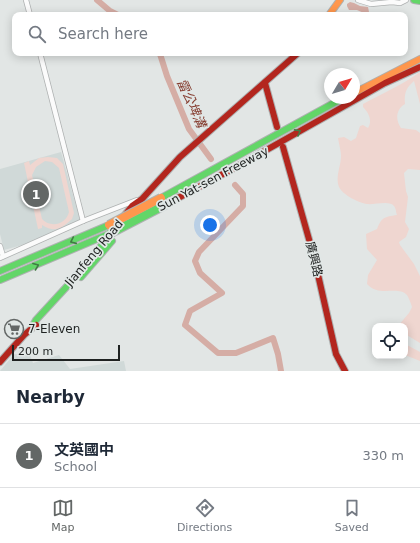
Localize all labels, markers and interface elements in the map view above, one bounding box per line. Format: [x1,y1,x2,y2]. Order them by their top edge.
search box [12,12,408,56]
icon: search [26,23,48,45]
text: Search here [58,25,148,43]
north arrow [324,68,360,104]
water label: 雷公埤溝 [174,76,210,132]
one-way arrow [294,130,301,137]
street label: Sun Yat-sen Freeway [155,144,271,214]
pin: 1 [23,179,49,209]
your location [200,215,220,235]
street label: Jianfeng Road [61,217,126,290]
one-way arrow [70,236,78,244]
street label: 廣興路 [303,240,325,278]
one-way arrow [33,262,40,270]
supermarket icon: 7-Eleven [3,318,25,340]
place label: 7-Eleven [28,322,80,336]
map controls [372,323,408,359]
button: locate [372,323,408,359]
scale bar [12,343,120,362]
text: 200 m [18,345,53,358]
text: Nearby [16,387,85,407]
text: 文英國中 [54,441,114,459]
text: 1 [24,448,34,463]
text: 330 m [362,448,404,463]
text: School [54,459,97,474]
tab: Map [51,497,74,534]
tab: Directions [177,497,232,534]
tab: Saved [335,497,369,534]

